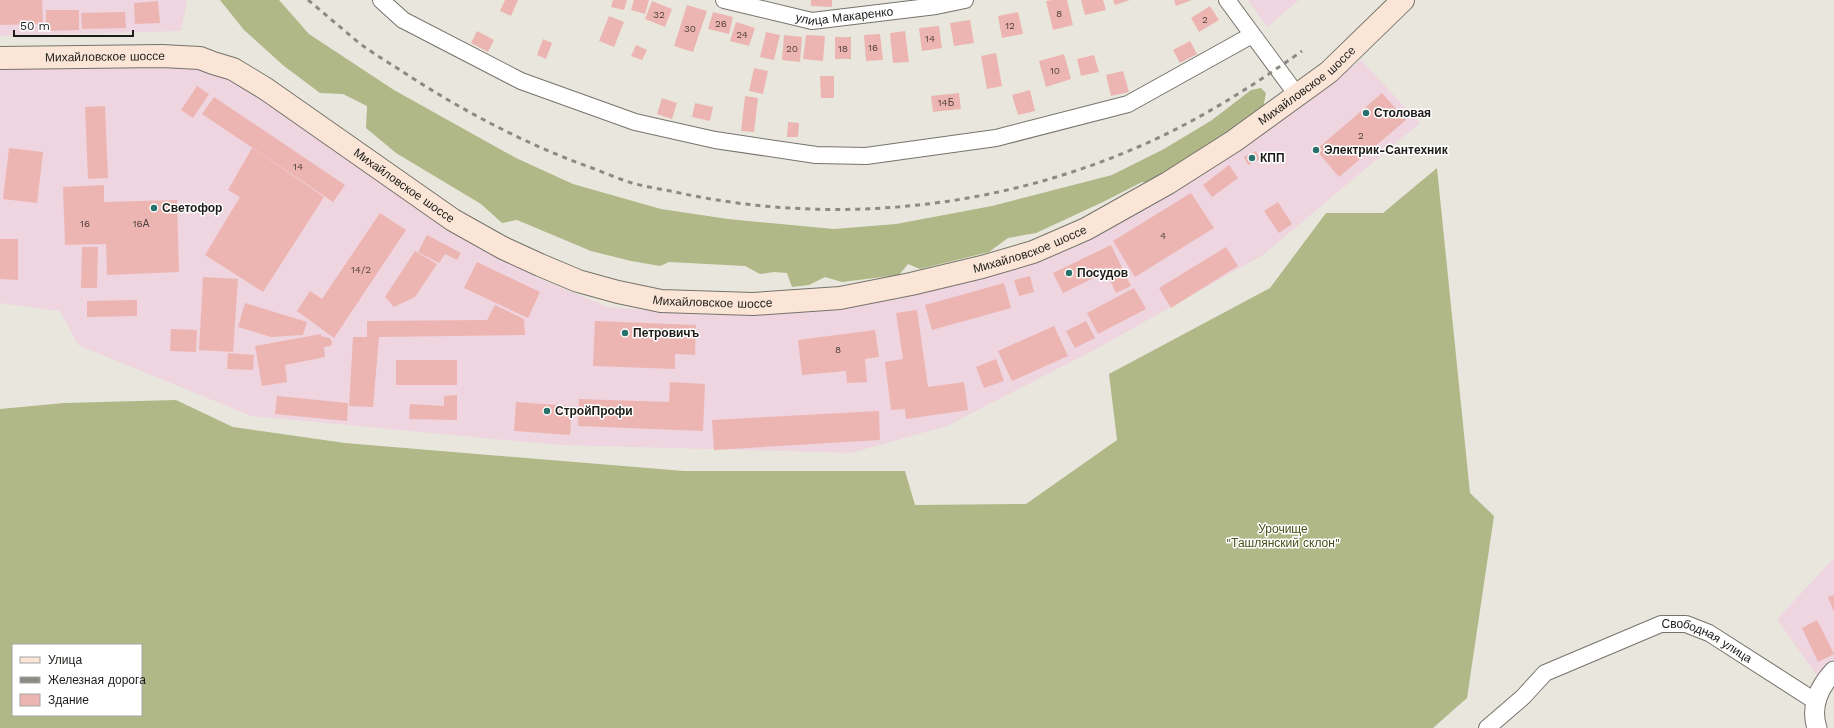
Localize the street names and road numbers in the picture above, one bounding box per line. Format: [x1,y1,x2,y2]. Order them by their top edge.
street label: улица Макаренко [794,4,894,28]
street label: Михайловское шоссе [1256,43,1359,128]
street label: Михайловское шоссе [45,49,165,64]
street label: Михайловское шоссе [351,146,457,226]
street label: Михайловское шоссе [972,222,1089,276]
street label: Михайловское шоссе [651,292,773,311]
street label: Свободная улица [1662,616,1755,666]

